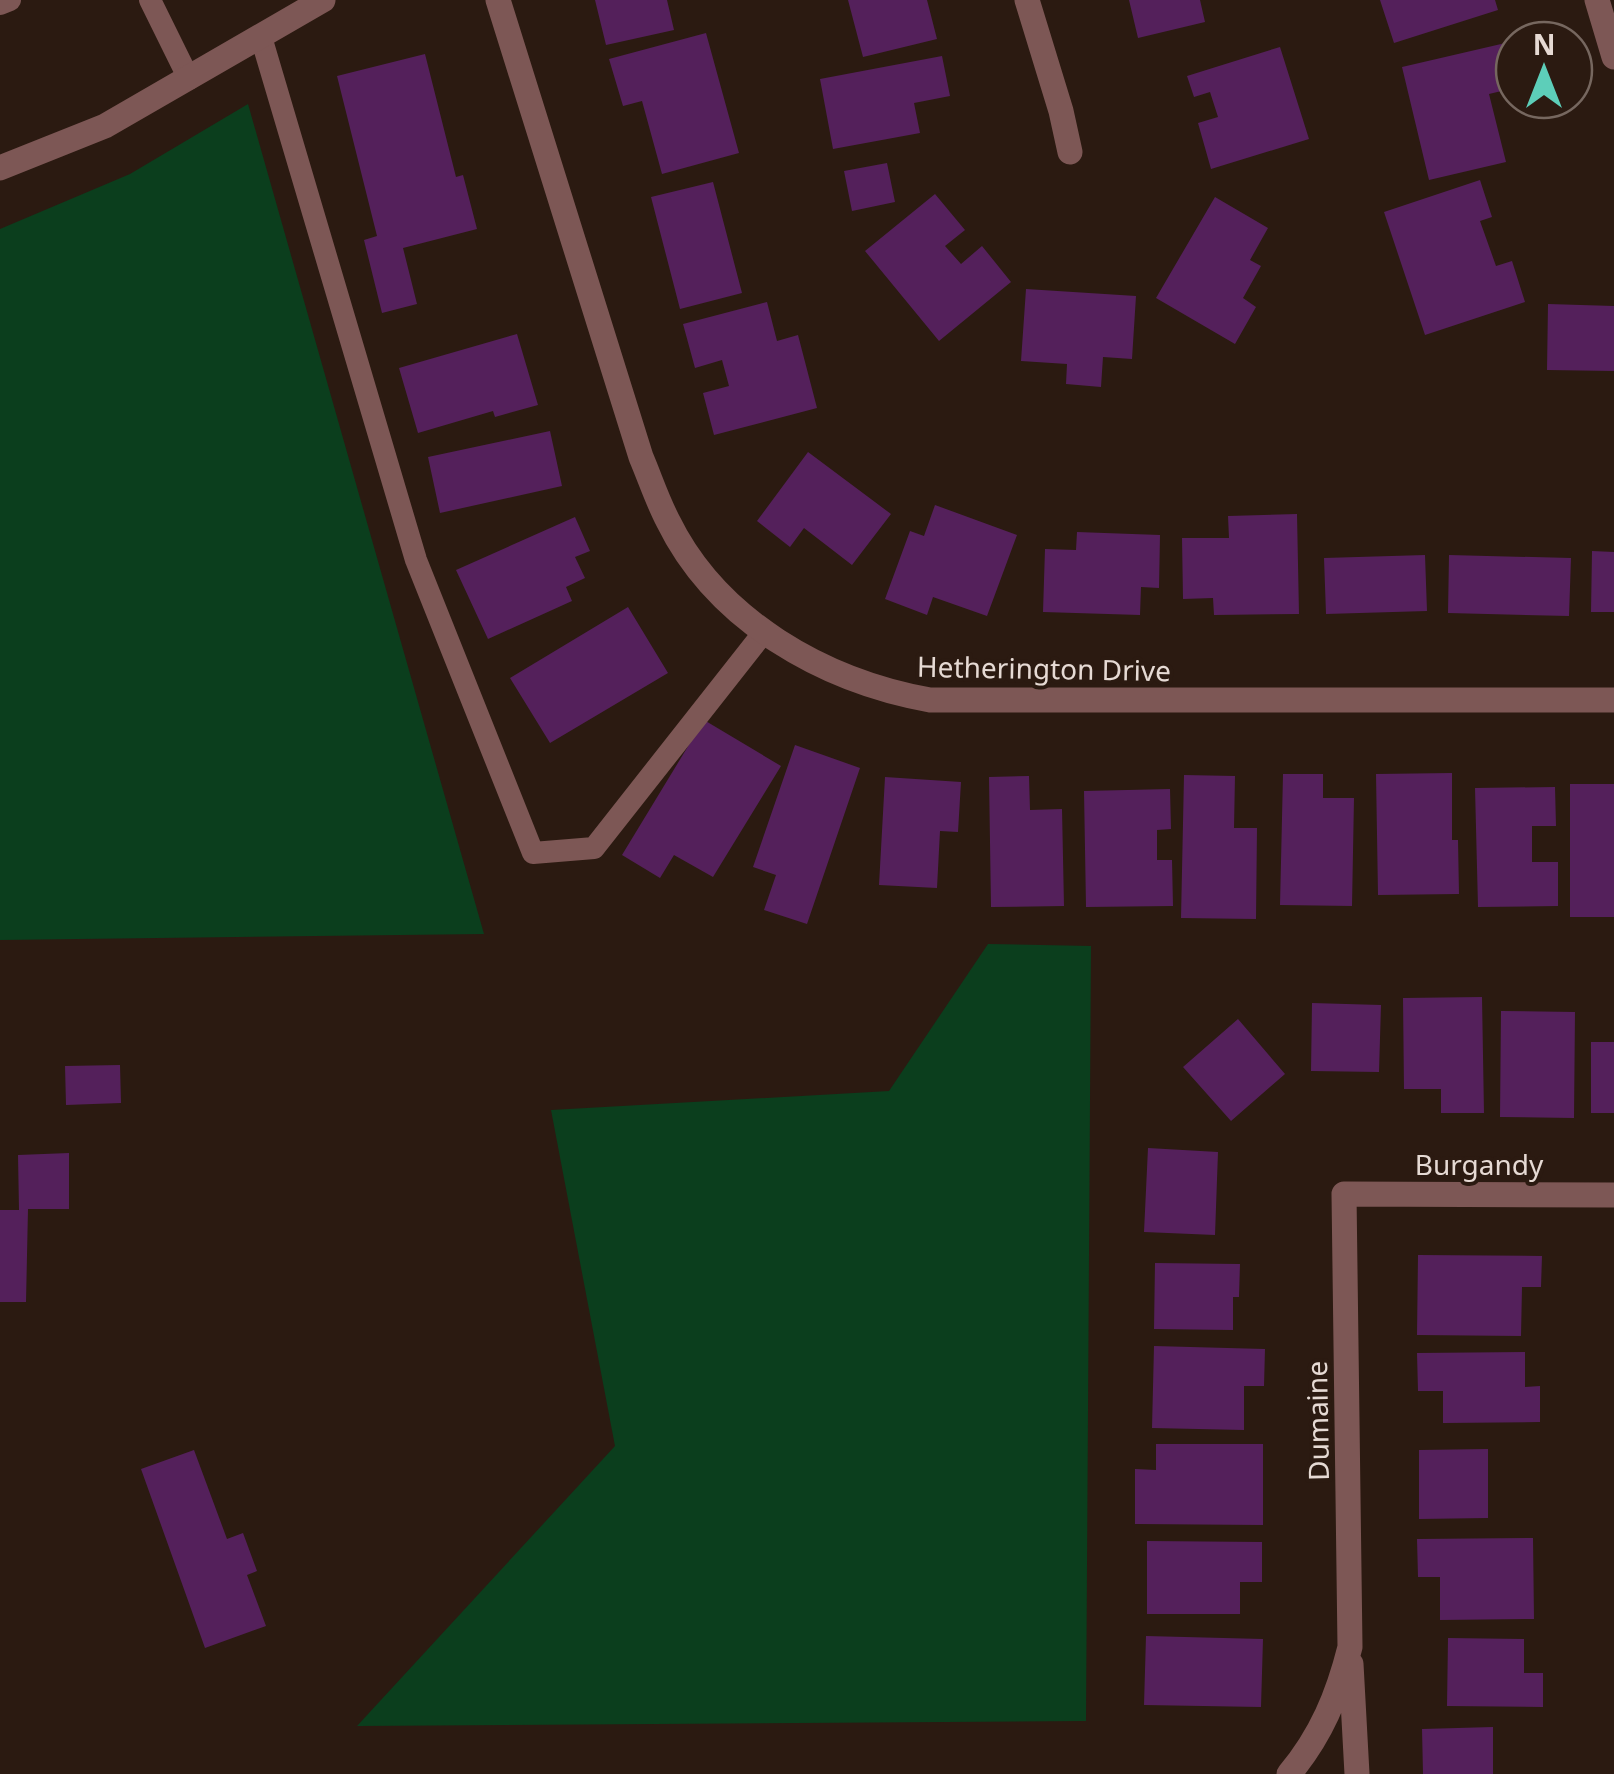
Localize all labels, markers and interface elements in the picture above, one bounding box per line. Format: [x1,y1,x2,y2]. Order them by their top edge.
north arrow [1494,20,1594,120]
text: N [1533,25,1555,63]
street label: Hetherington Drive [917,647,1171,689]
street label: Burgandy [1415,1145,1544,1183]
street label: Dumaine [1297,1361,1337,1481]

